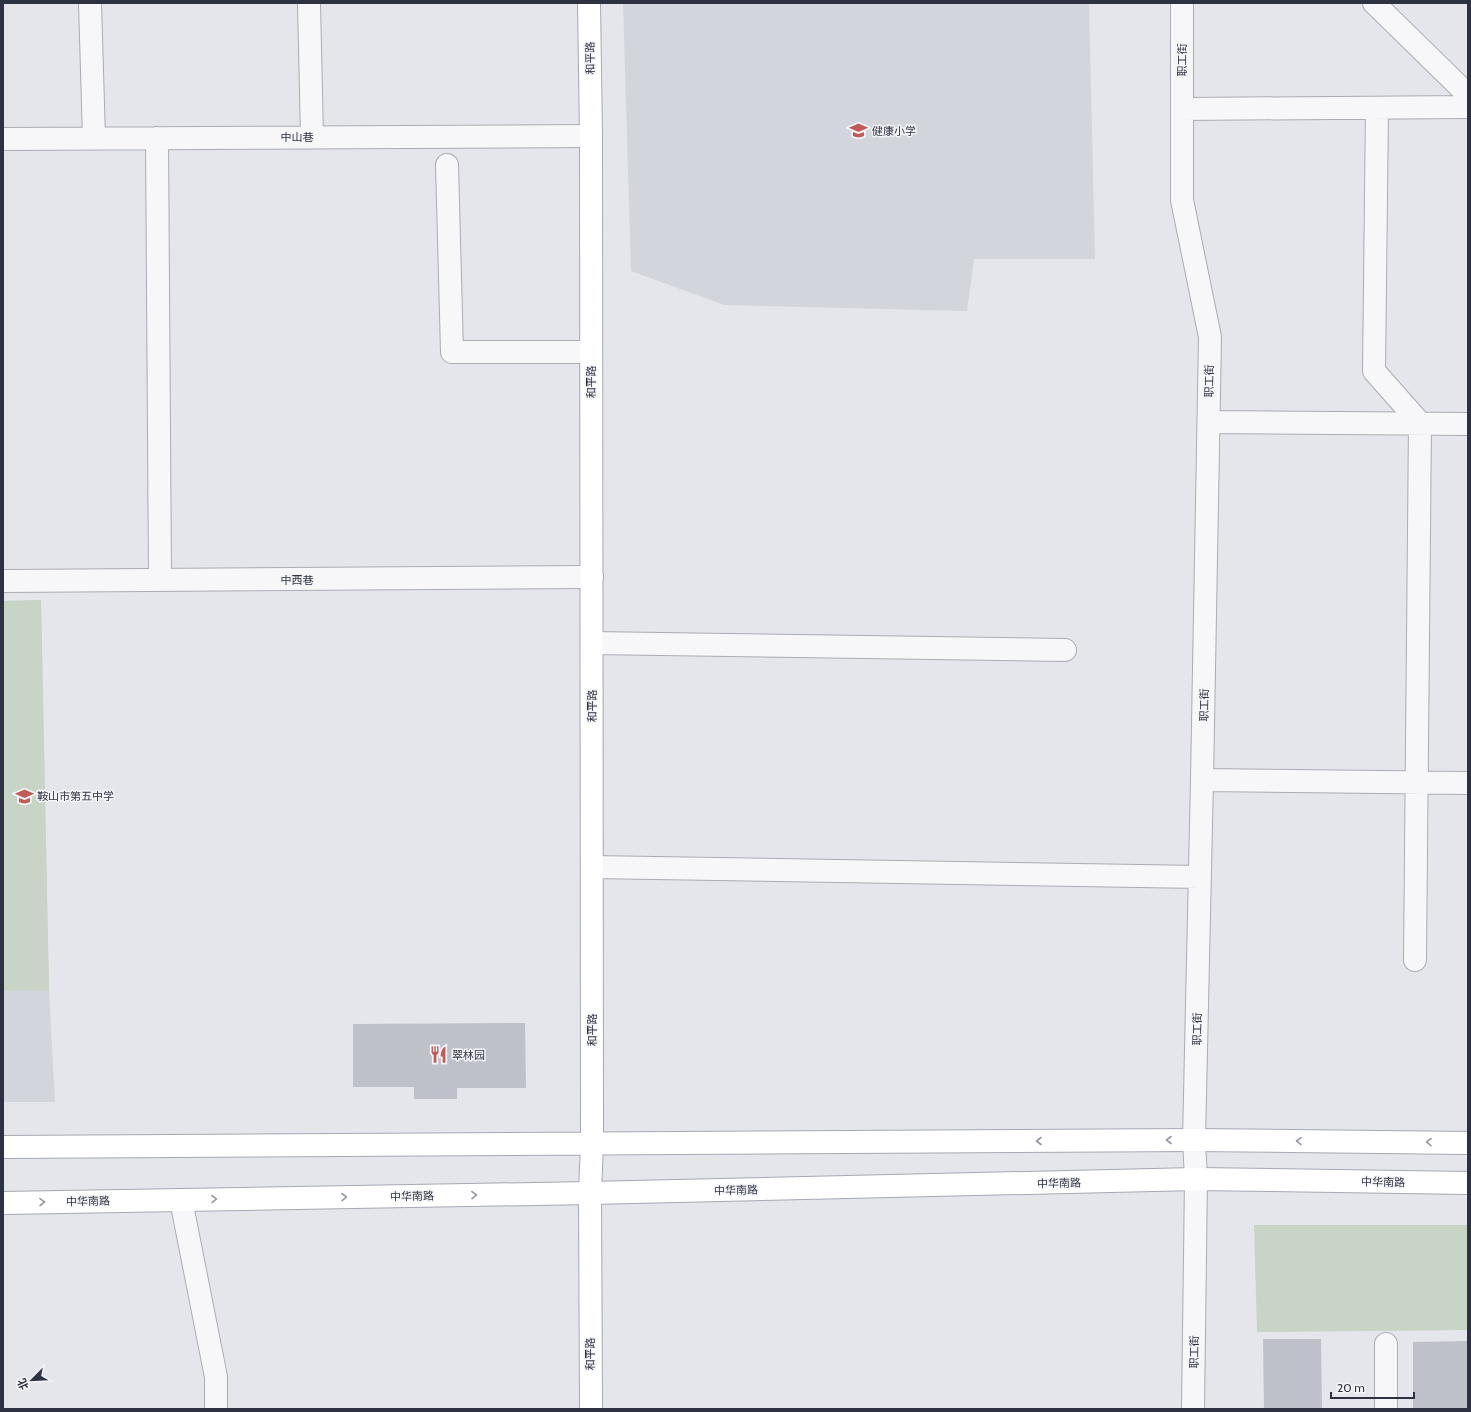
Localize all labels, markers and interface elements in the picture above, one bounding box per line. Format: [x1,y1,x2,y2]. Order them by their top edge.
street label: 和平路 [583,41,597,75]
street label: 职工街 [1175,44,1189,77]
school or university icon: 健康小学 [849,121,869,141]
place label: 健康小学 [872,124,916,138]
street label: 中山巷 [281,130,314,144]
street label: 职工街 [1202,364,1216,398]
street label: 和平路 [584,366,598,399]
street label: 中西巷 [281,573,314,587]
street label: 职工街 [1197,688,1211,722]
street label: 和平路 [585,690,599,723]
school or university icon: 鞍山市第五中学 [14,786,34,806]
place label: 鞍山市第五中学 [37,789,114,803]
street label: 职工街 [1190,1012,1204,1046]
street label: 和平路 [585,1014,599,1047]
restaurant icon: 翠林园 [429,1045,449,1065]
place label: 翠林园 [452,1048,485,1062]
one-way arrow [1036,1136,1042,1145]
one-way arrow [1166,1136,1172,1144]
one-way arrow [1296,1137,1302,1145]
one-way arrow [1426,1138,1432,1147]
street label: 中华南路 [1361,1175,1405,1189]
street label: 中华南路 [1037,1176,1081,1190]
street label: 中华南路 [714,1183,758,1197]
street label: 中华南路 [390,1189,434,1203]
one-way arrow [471,1191,477,1199]
one-way arrow [341,1193,347,1201]
street label: 中华南路 [66,1194,110,1208]
one-way arrow [211,1195,217,1203]
one-way arrow [39,1198,45,1206]
street label: 职工街 [1187,1335,1201,1369]
street label: 和平路 [583,1338,597,1371]
north arrow [12,1360,52,1400]
scale bar [1331,1374,1414,1400]
text: 北 [14,1376,31,1392]
text: 20 m [1337,1380,1365,1395]

